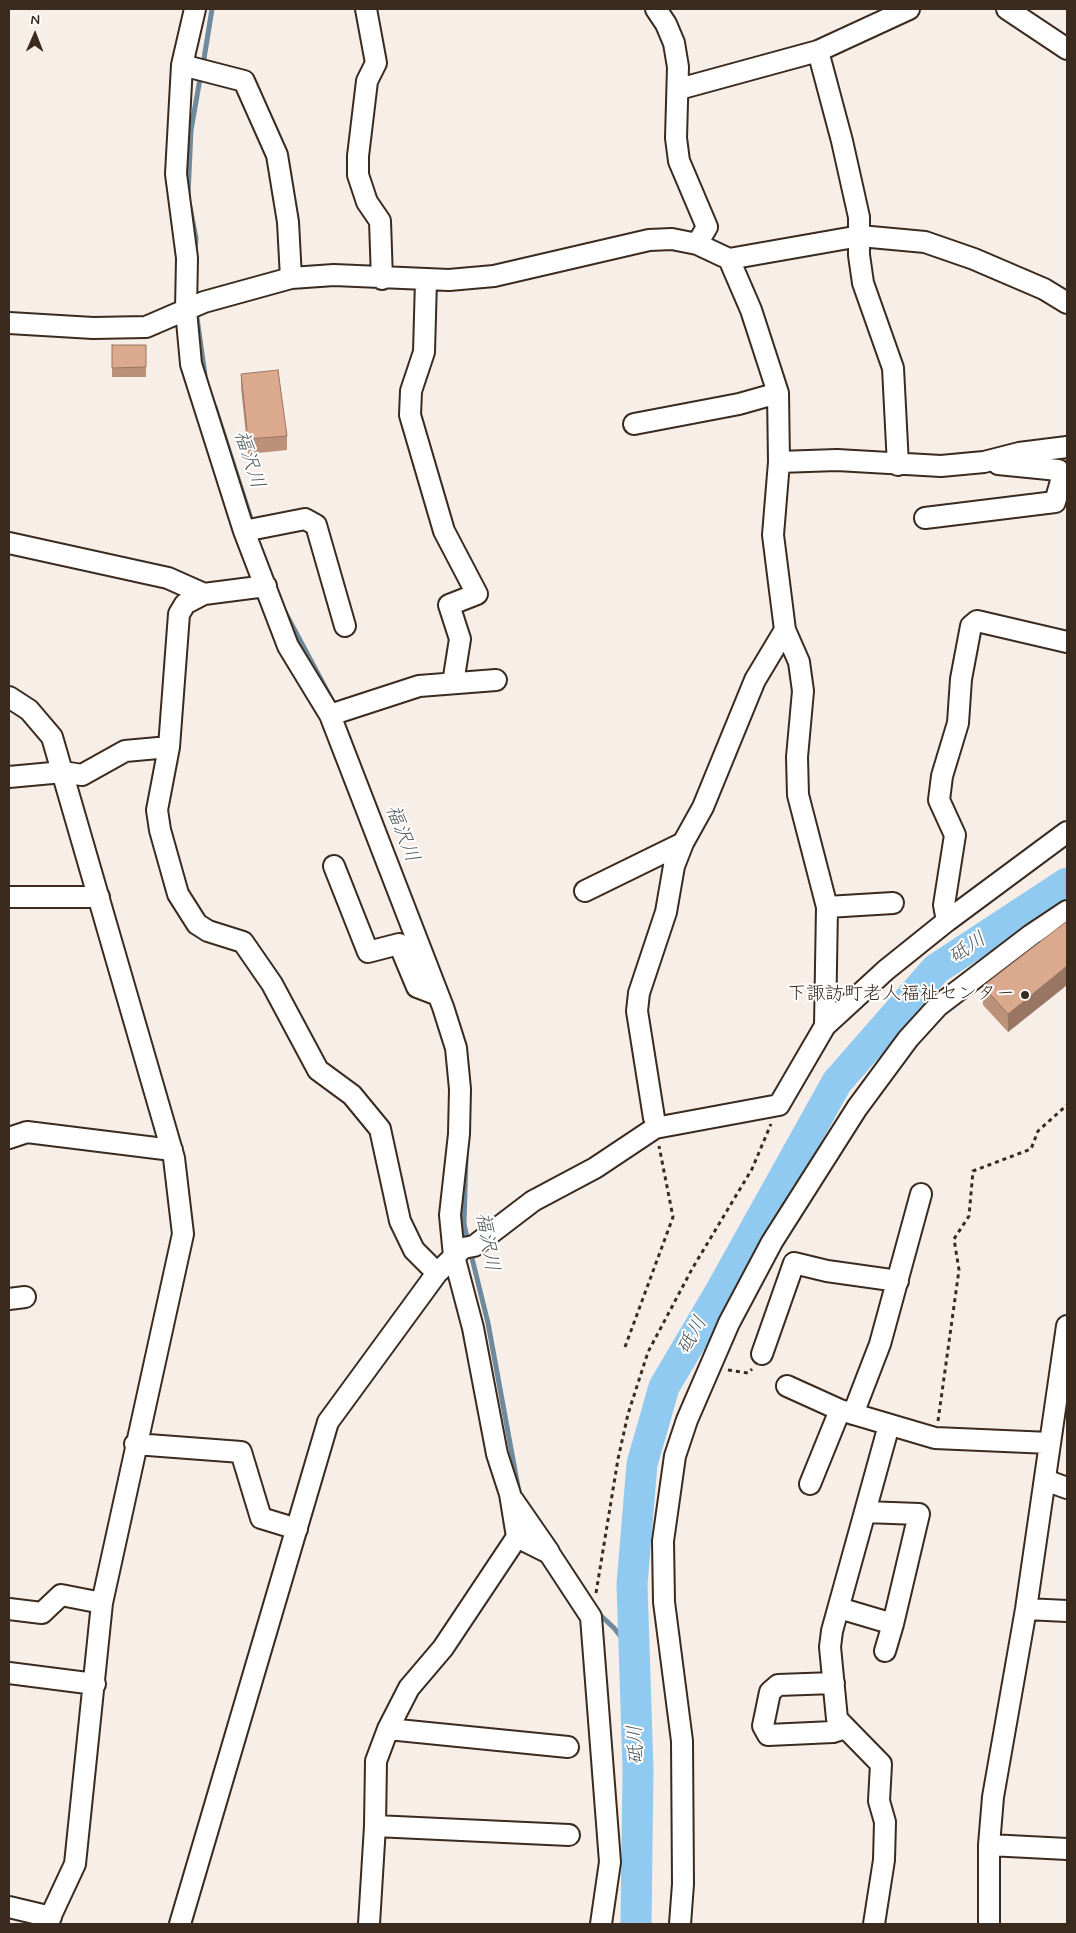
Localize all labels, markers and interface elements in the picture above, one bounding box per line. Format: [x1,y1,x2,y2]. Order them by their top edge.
north arrow [10,10,60,60]
text: N [30,11,40,29]
water label: 福沢川 [227,428,269,492]
water label: 福沢川 [379,802,423,866]
water label: 砥川 [945,928,991,970]
place label: 下諏訪町老人福祉センター [787,984,1015,1006]
marker: 下諏訪町老人福祉センター [1019,989,1031,1001]
water label: 福沢川 [469,1210,503,1274]
water label: 砥川 [673,1313,713,1359]
water label: 砥川 [624,1725,650,1765]

